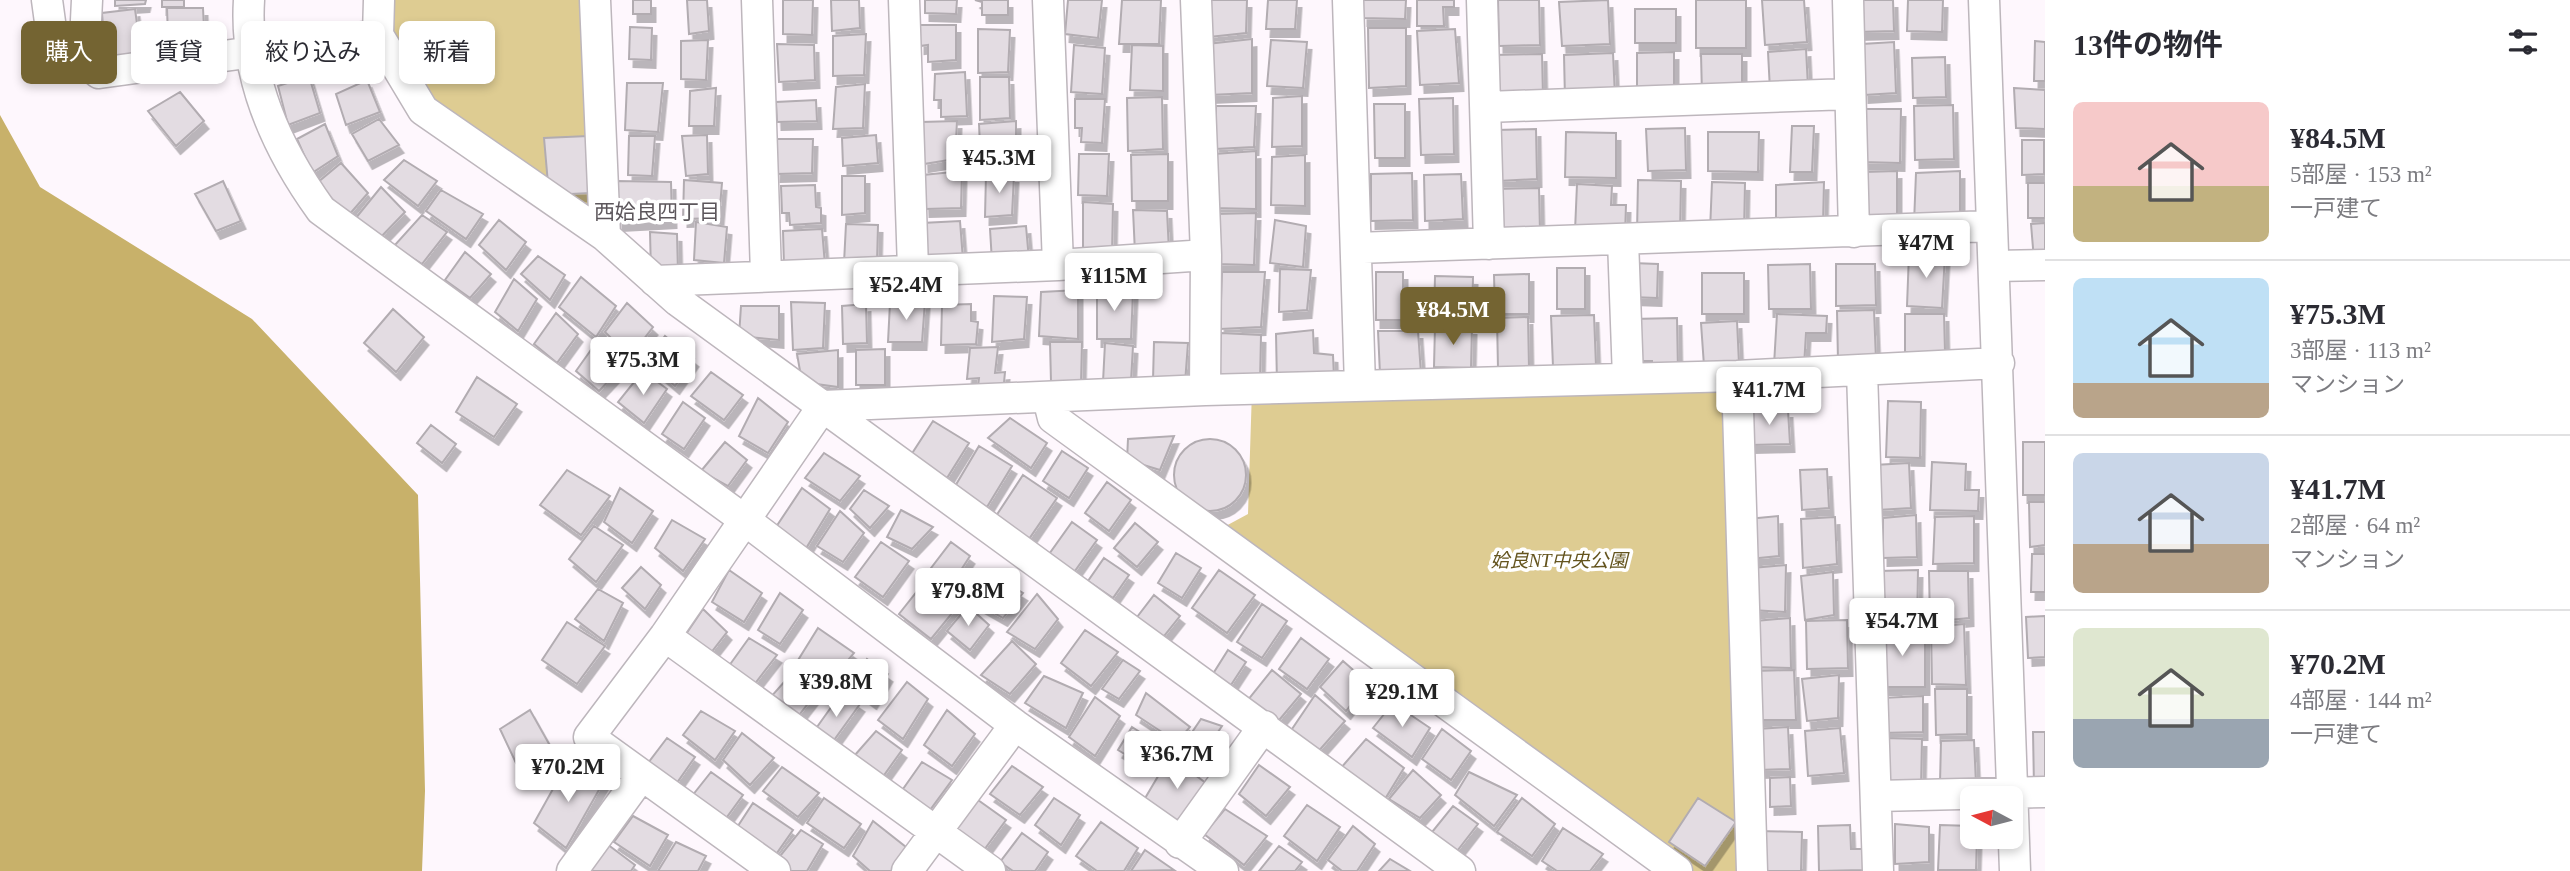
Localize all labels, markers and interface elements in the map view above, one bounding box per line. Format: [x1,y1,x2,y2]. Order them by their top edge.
chip: 購入 [21,21,117,84]
chip: 賃貸 [131,21,227,84]
chip: 絞り込み [241,21,385,84]
chip: 新着 [399,21,495,84]
icon: filters [2504,23,2542,61]
text: 13件の物件 [2073,28,2223,61]
text: ¥84.5M [2290,121,2386,154]
icon: home [2129,130,2213,214]
pin: ¥45.3M [942,136,1056,195]
text: ¥45.3M [962,145,1036,170]
text: 5部屋 · 153 m² [2290,162,2432,187]
text: 一戸建て [2290,196,2382,221]
district label: 西姶良四丁目 [594,200,720,224]
pin: ¥47M [1885,220,1967,280]
text: ¥47M [1898,230,1954,255]
pin: ¥115M [1065,254,1163,313]
pin: ¥52.4M [849,262,963,322]
text: ¥115M [1081,263,1147,288]
text: ¥52.4M [869,272,943,297]
pin: ¥84.5M [1396,288,1510,347]
text: ¥84.5M [1416,297,1490,322]
text: ¥75.3M [2290,297,2386,330]
icon: home [2129,306,2213,390]
pin: ¥75.3M [586,338,700,397]
text: 3部屋 · 113 m² [2290,338,2431,363]
text: ¥75.3M [606,347,680,372]
pin: ¥41.7M [1712,368,1826,427]
text: マンション [2290,372,2405,397]
text: ¥41.7M [1732,377,1806,402]
text: ¥41.7M [2290,472,2386,505]
icon: home [2129,481,2213,565]
text: 2部屋 · 64 m² [2290,513,2420,538]
text: マンション [2290,547,2405,572]
park label: 姶良NT中央公園 [1490,550,1631,571]
pin: ¥79.8M [911,568,1025,628]
text: ¥79.8M [931,578,1005,603]
pin: ¥54.7M [1845,598,1959,658]
text: ¥54.7M [1865,608,1939,633]
text: ¥70.2M [2290,647,2386,680]
icon: home [2129,656,2213,740]
pin: ¥39.8M [779,660,893,719]
text: ¥39.8M [799,669,873,694]
pin: ¥29.1M [1345,670,1459,729]
text: ¥29.1M [1365,679,1439,704]
text: 4部屋 · 144 m² [2290,688,2432,713]
text: 一戸建て [2290,722,2382,747]
pin: ¥36.7M [1120,732,1234,791]
text: ¥36.7M [1140,741,1214,766]
pin: ¥70.2M [511,744,625,804]
text: ¥70.2M [531,754,605,779]
north arrow [1960,786,2023,849]
map controls [1960,786,2023,849]

